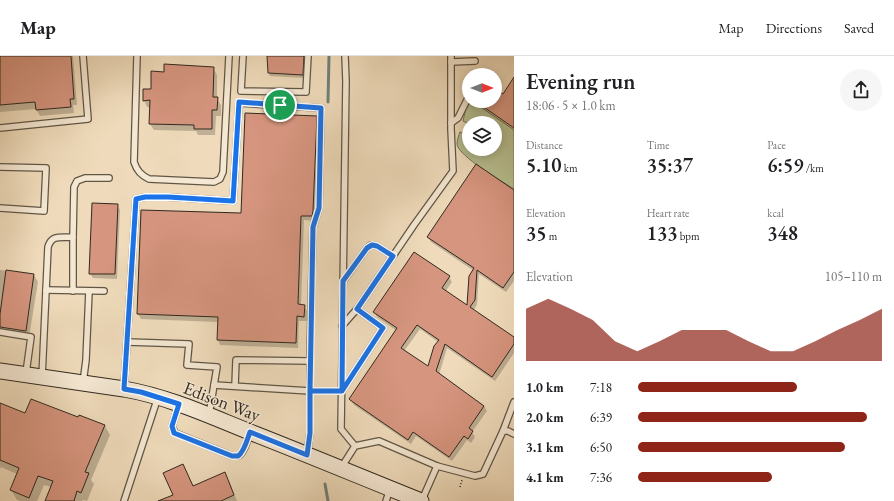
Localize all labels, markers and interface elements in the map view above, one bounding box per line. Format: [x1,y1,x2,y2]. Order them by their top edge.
text: Map [20,15,56,40]
text: Map [718,19,744,37]
text: Directions [766,19,822,37]
text: Saved [844,19,874,37]
text: Evening run [526,67,635,96]
north arrow [462,68,502,108]
map controls [462,68,502,156]
button: share [840,69,882,111]
pin [263,88,297,122]
icon: arrive [269,94,291,116]
text: 18:06 · 5 × 1.0 km [526,97,616,114]
button: layers [462,116,502,156]
text: Distance [526,138,563,152]
text: Time [647,138,670,152]
text: Pace [767,138,786,152]
text: 5.10 [526,152,562,178]
text: 35:37 [647,152,693,178]
text: 6:59 [767,152,804,178]
text: km [562,161,578,175]
text: /km [804,161,824,175]
text: Elevation [526,206,566,220]
text: Heart rate [647,206,689,220]
text: kcal [767,206,784,220]
text: 35 [526,220,547,246]
text: 133 [647,220,677,246]
text: 348 [767,220,798,246]
text: m [547,229,557,243]
text: bpm [677,229,700,243]
text: Elevation [526,268,573,285]
text: 105–110 m [825,268,882,285]
street label: Edison Way [180,376,264,426]
text: 1.0 km [526,379,564,396]
text: 7:18 [590,379,612,396]
text: 2.0 km [526,409,564,426]
text: 6:39 [590,409,612,426]
text: 3.1 km [526,439,564,456]
text: 6:50 [590,439,612,456]
text: 4.1 km [526,469,564,486]
text: 7:36 [590,469,612,486]

